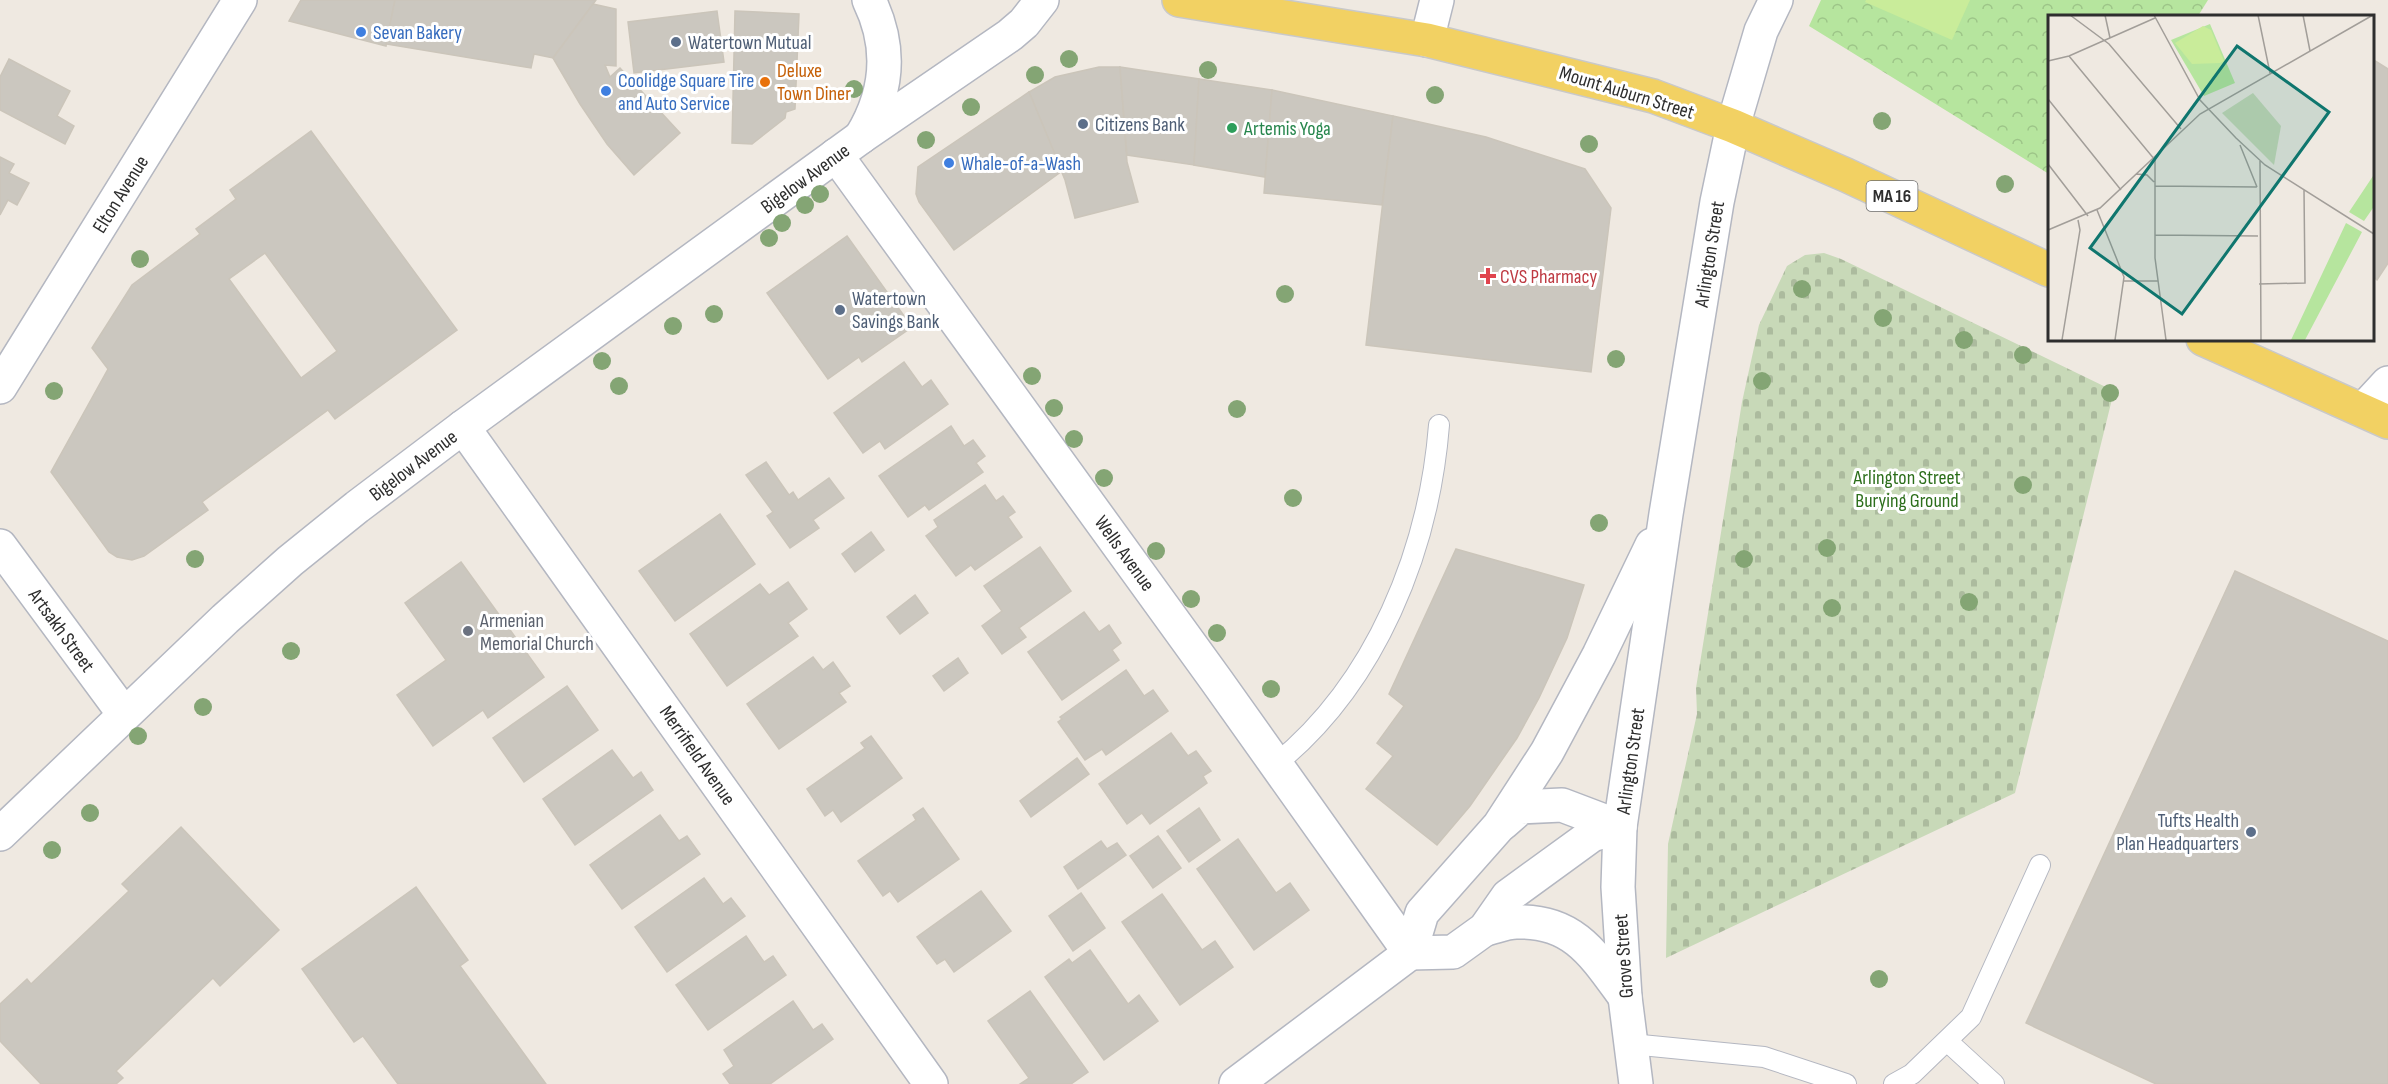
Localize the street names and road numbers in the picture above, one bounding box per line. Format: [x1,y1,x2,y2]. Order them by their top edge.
street label: Mount Auburn Street [1556,61,1697,125]
street label: Bigelow Avenue [757,139,855,219]
street label: Elton Avenue [88,151,154,238]
road number: MA 16 [1866,181,1918,211]
street label: Arlington Street [1690,199,1730,310]
street label: Bigelow Avenue [365,425,462,507]
street label: Wells Avenue [1089,511,1160,596]
street label: Artsakh Street [22,583,99,677]
street label: Merrifield Avenue [654,701,740,810]
street label: Arlington Street [1612,706,1650,817]
street label: Grove Street [1609,913,1639,999]

